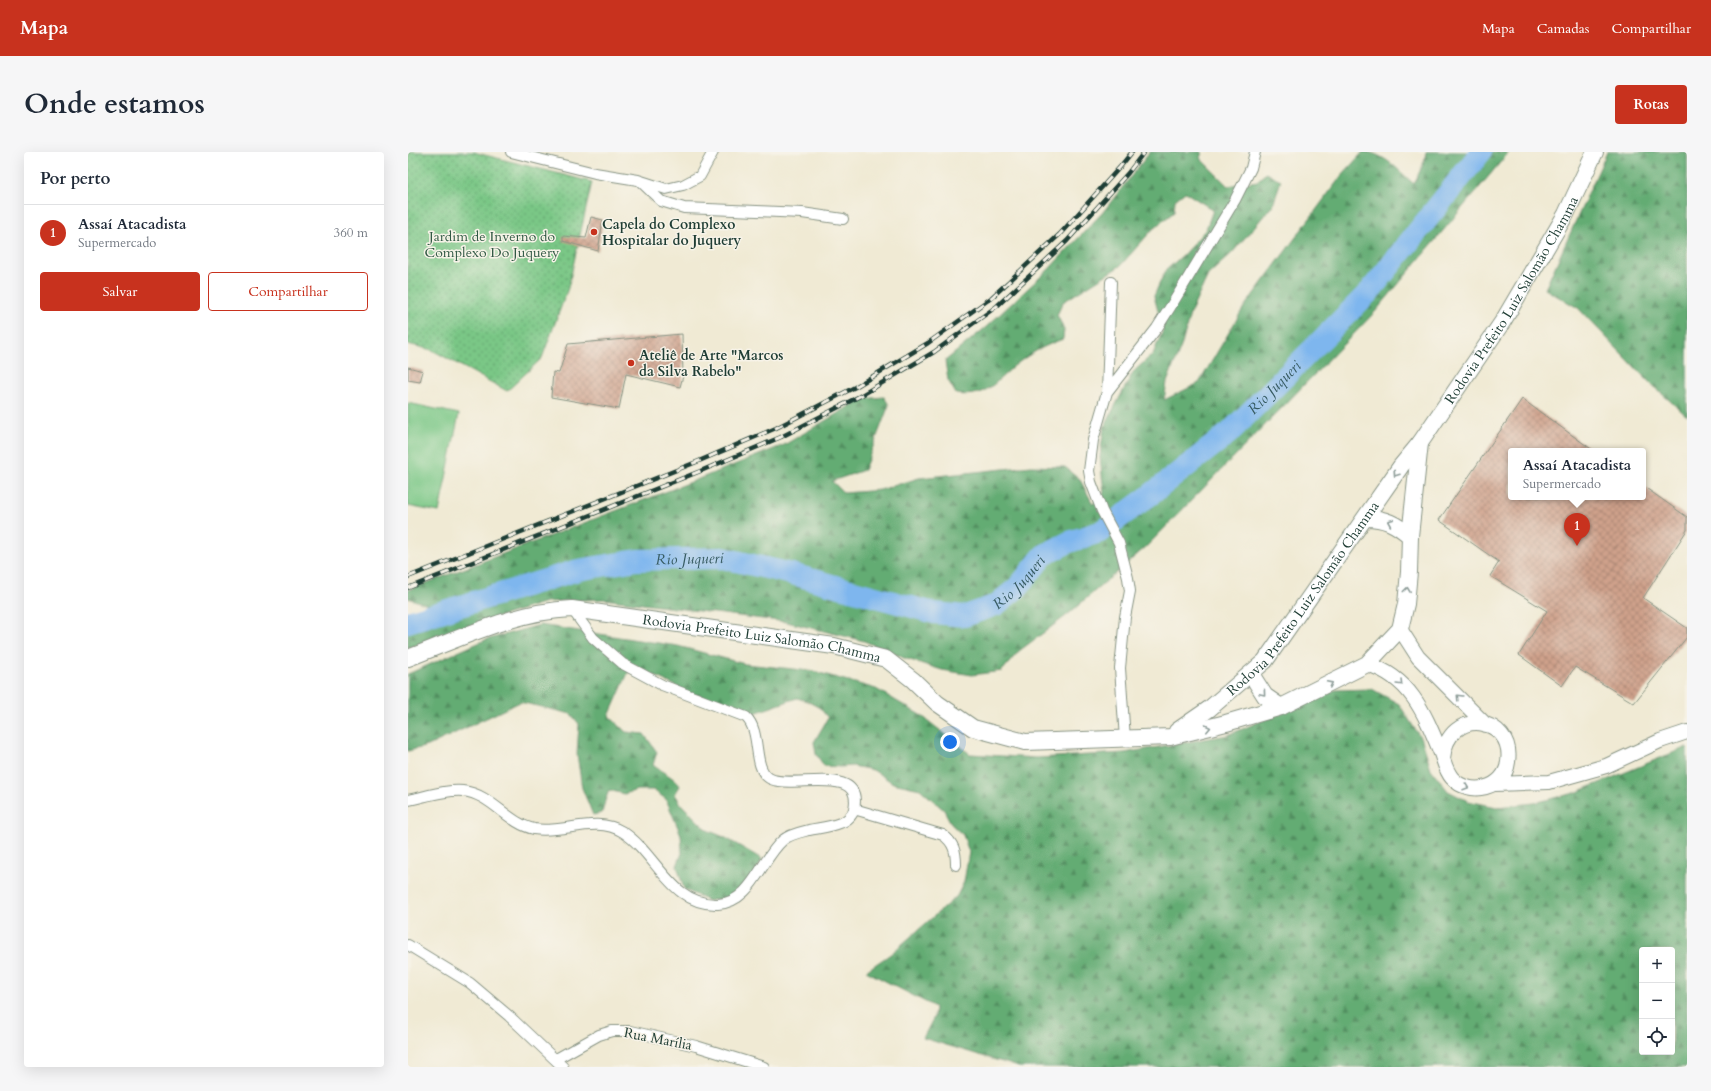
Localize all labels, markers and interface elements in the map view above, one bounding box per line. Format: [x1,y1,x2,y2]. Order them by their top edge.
text: Mapa [20,15,68,41]
text: Mapa [1482,19,1515,38]
text: Camadas [1537,19,1590,38]
text: Compartilhar [1612,19,1691,38]
text: Onde estamos [24,85,205,123]
button: Rotas [1615,85,1687,124]
text: Por perto [40,167,110,190]
street label: Rodovia Prefeito Luiz Salomão Chamma [1440,193,1583,408]
text: Assaí Atacadista [78,214,187,234]
place label: Capela do Complexo Hospitalar do Juquery [602,215,741,250]
text: 1 [50,224,56,242]
text: 360 m [334,224,368,242]
park label: Jardim de Inverno do Complexo Do Juquery [425,227,560,262]
marker: Capela do Complexo Hospitalar do Juquery [589,227,599,237]
text: Supermercado [78,234,156,252]
button: Salvar [40,272,200,311]
button: Compartilhar [208,272,368,311]
place label: Ateliê de Arte "Marcos da Silva Rabelo" [639,346,784,381]
water label: Rio Juqueri [1243,356,1306,419]
marker: Ateliê de Arte "Marcos da Silva Rabelo" [626,358,636,368]
popup [1508,448,1646,500]
text: Assaí Atacadista [1523,455,1631,475]
one-way arrow [1393,470,1401,477]
text: Supermercado [1523,475,1601,493]
street label: Rodovia Prefeito Luiz Salomão Chamma [1222,497,1383,700]
pin: 1 [1564,513,1590,546]
one-way arrow [1387,519,1394,527]
water label: Rio Juqueri [655,548,725,570]
water label: Rio Juqueri [988,551,1050,614]
one-way arrow [1402,587,1411,593]
street label: Rodovia Prefeito Luiz Salomão Chamma [641,610,883,667]
one-way arrow [1395,678,1403,685]
one-way arrow [1325,681,1333,688]
one-way arrow [1259,688,1266,695]
one-way arrow [1457,694,1464,701]
one-way arrow [1205,724,1211,732]
your location [940,732,960,752]
one-way arrow [1463,782,1470,790]
map controls [1639,947,1675,1055]
button: + [1639,947,1675,983]
button: − [1639,983,1675,1019]
button: locate [1639,1019,1675,1055]
street label: Rua Marília [622,1023,694,1055]

